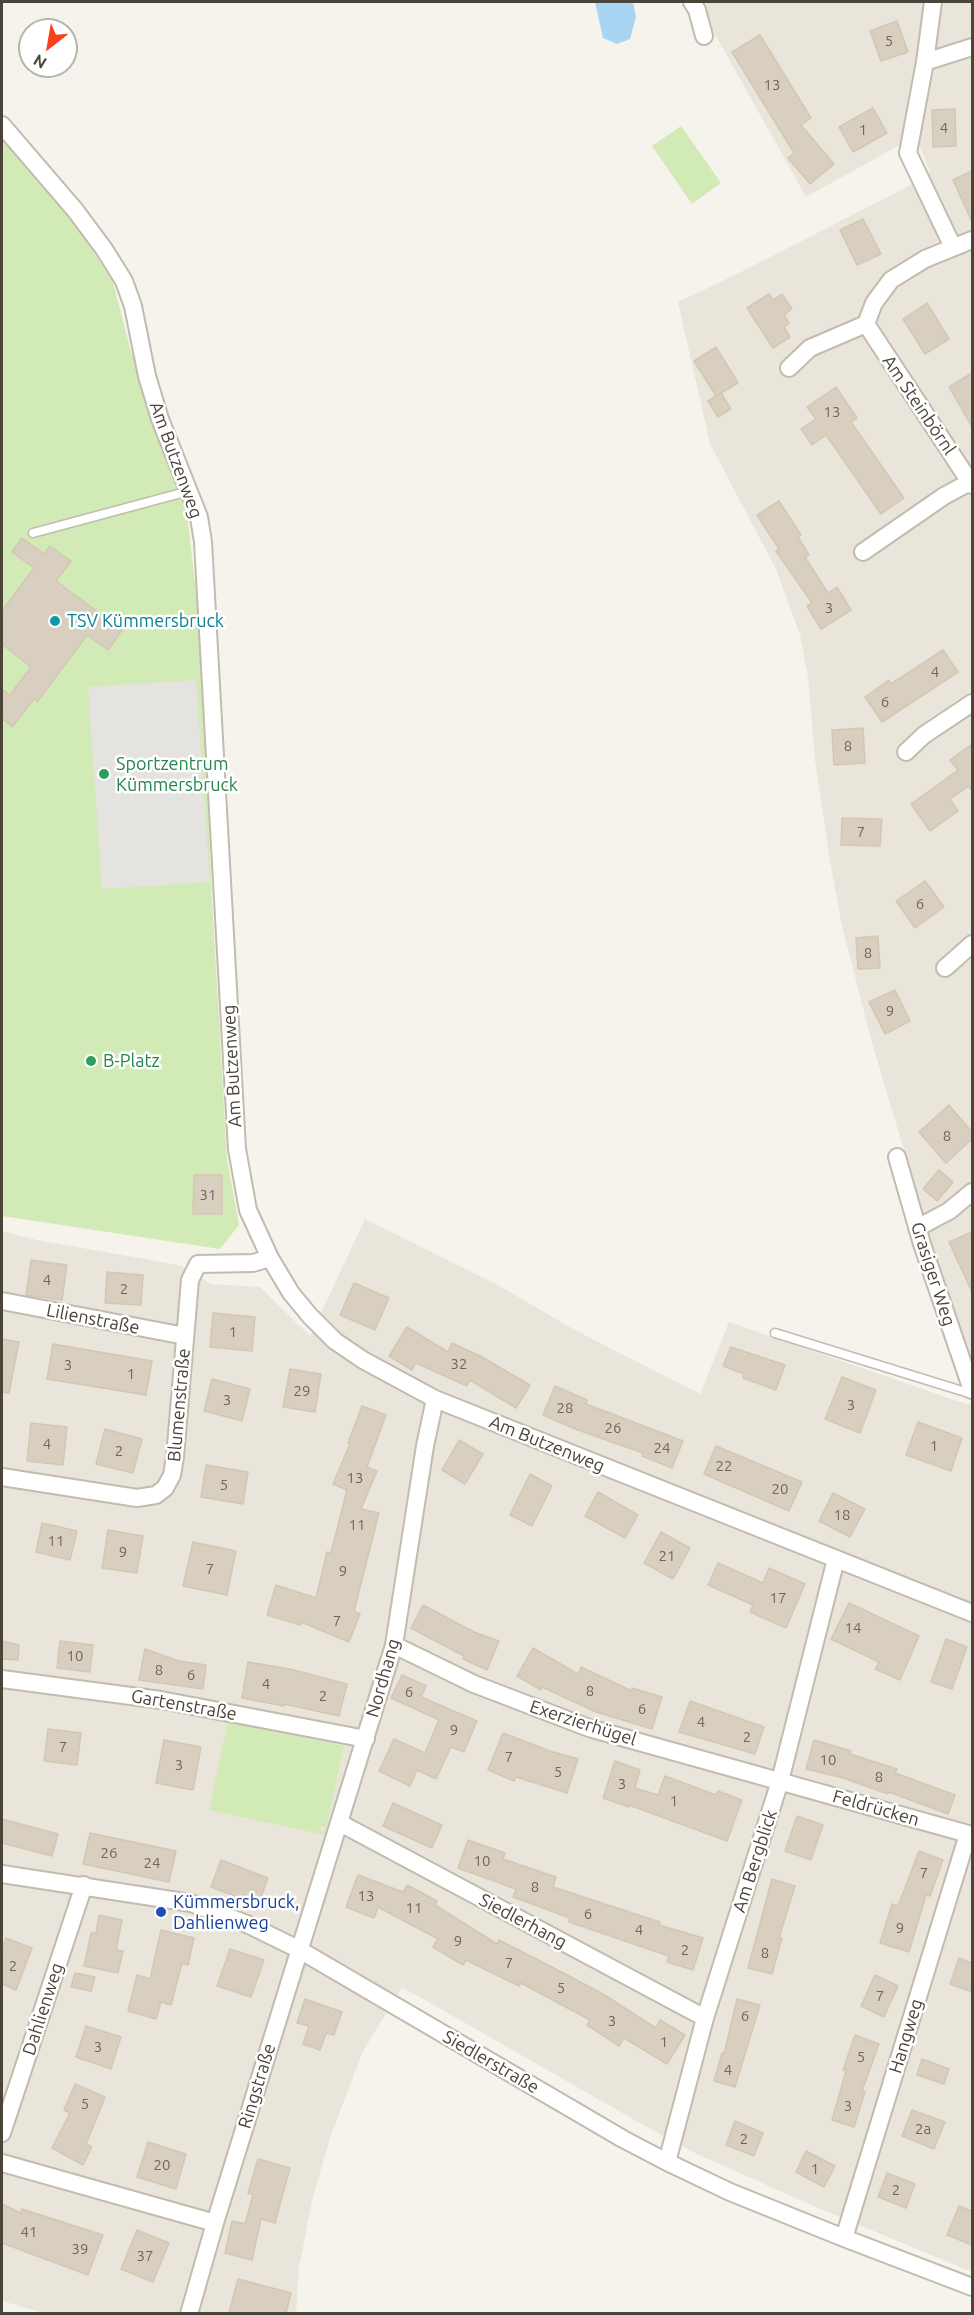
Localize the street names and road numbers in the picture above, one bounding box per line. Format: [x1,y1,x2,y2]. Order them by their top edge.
street label: Am Steinbörnl [878,351,960,459]
street label: Am Butzenweg [145,399,207,521]
street label: Am Butzenweg [218,1004,246,1128]
street label: Grasiger Weg [906,1219,960,1329]
street label: Lilienstraße [45,1299,141,1339]
street label: Blumenstraße [163,1347,195,1463]
street label: Am Butzenweg [486,1411,608,1477]
street label: Nordhang [361,1636,405,1720]
street label: Gartenstraße [129,1685,239,1725]
street label: Exerzierhügel [527,1696,639,1750]
street label: Feldrücken [830,1785,922,1831]
street label: Am Bergblick [728,1807,782,1915]
street label: Siedlerhang [476,1889,570,1953]
street label: Dahlienweg [18,1960,68,2058]
street label: Hangweg [884,1996,928,2076]
street label: Siedlerstraße [439,2026,543,2098]
street label: Ringstraße [234,2041,280,2131]

